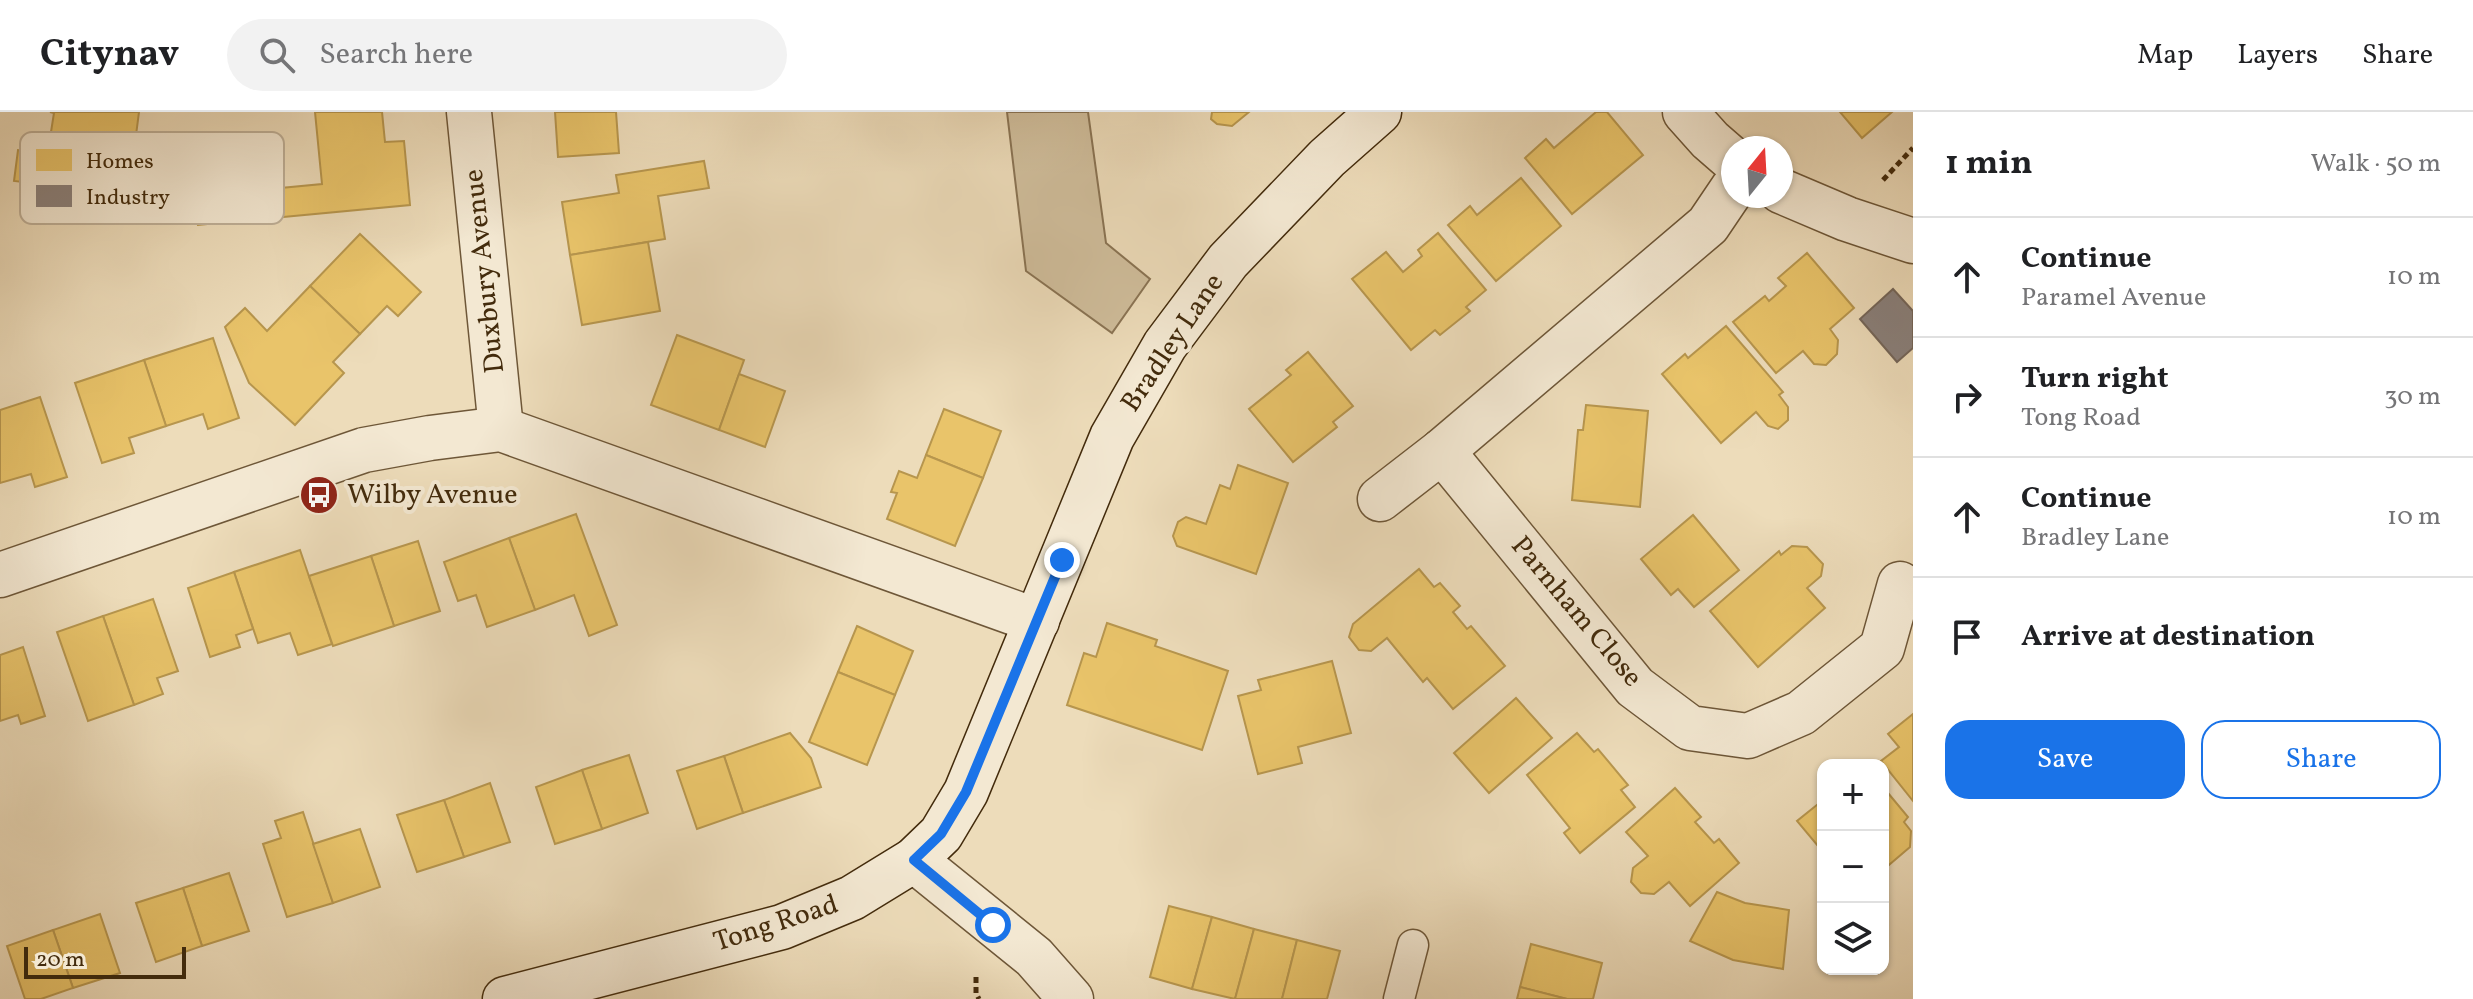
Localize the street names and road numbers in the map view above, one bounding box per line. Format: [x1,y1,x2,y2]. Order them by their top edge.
street label: Duxbury Avenue [455,167,515,375]
street label: Bradley Lane [1112,266,1234,420]
street label: Parnham Close [1501,528,1651,696]
street label: Tong Road [709,885,843,963]

